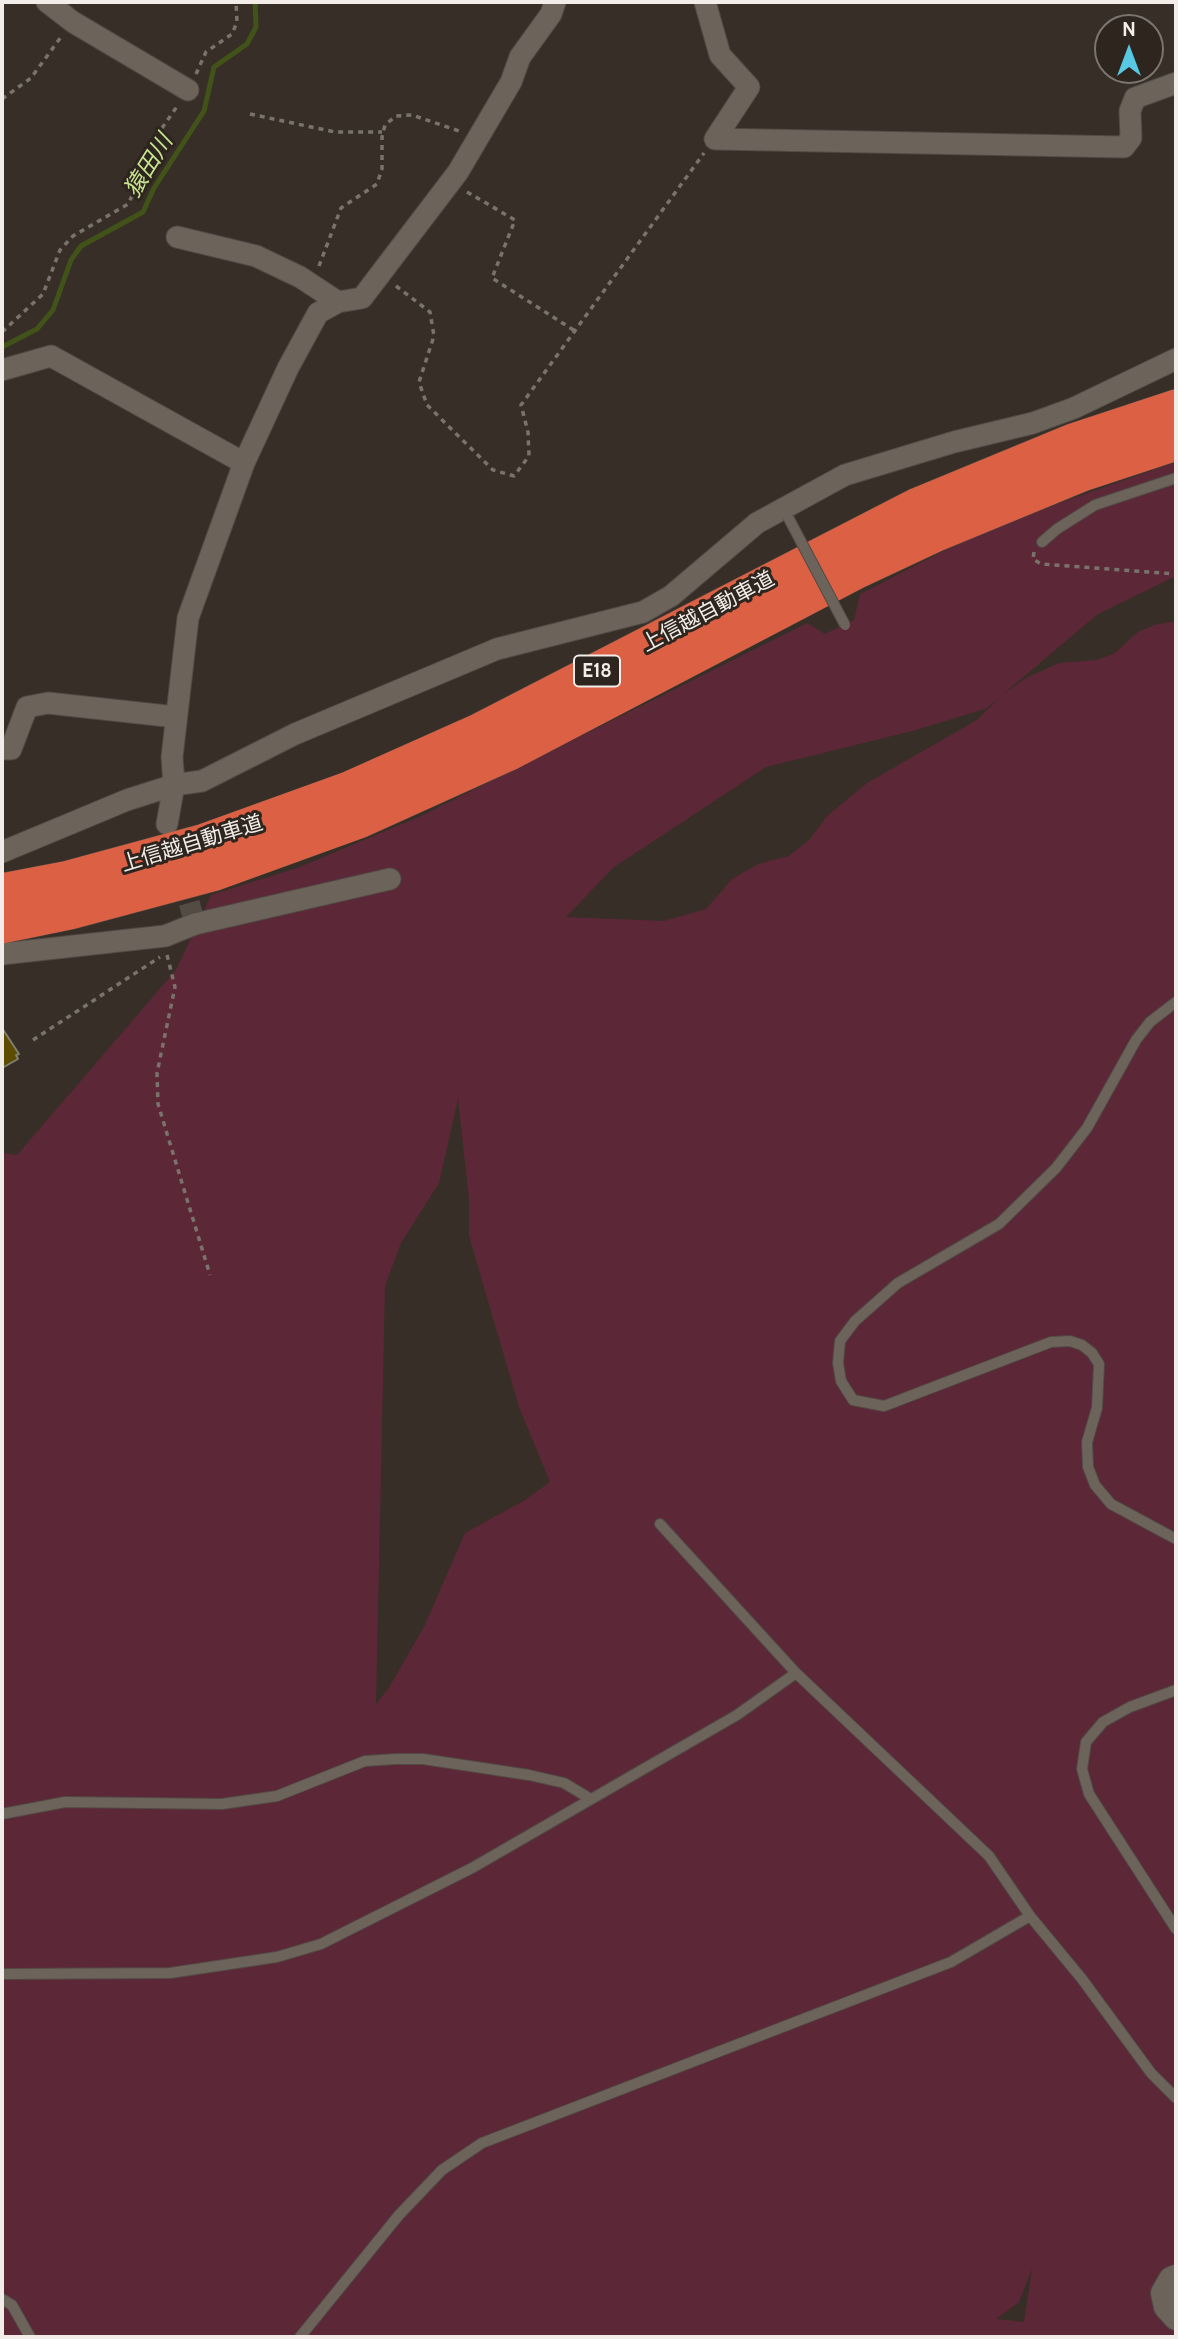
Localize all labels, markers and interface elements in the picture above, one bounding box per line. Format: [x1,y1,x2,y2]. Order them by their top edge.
north arrow [1094,14,1164,84]
text: N [1122,18,1136,41]
water label: 猿田川 [119,129,179,203]
street label: 上信越自動車道 [637,566,779,658]
road number: E18 [574,656,620,686]
street label: 上信越自動車道 [118,810,266,878]

